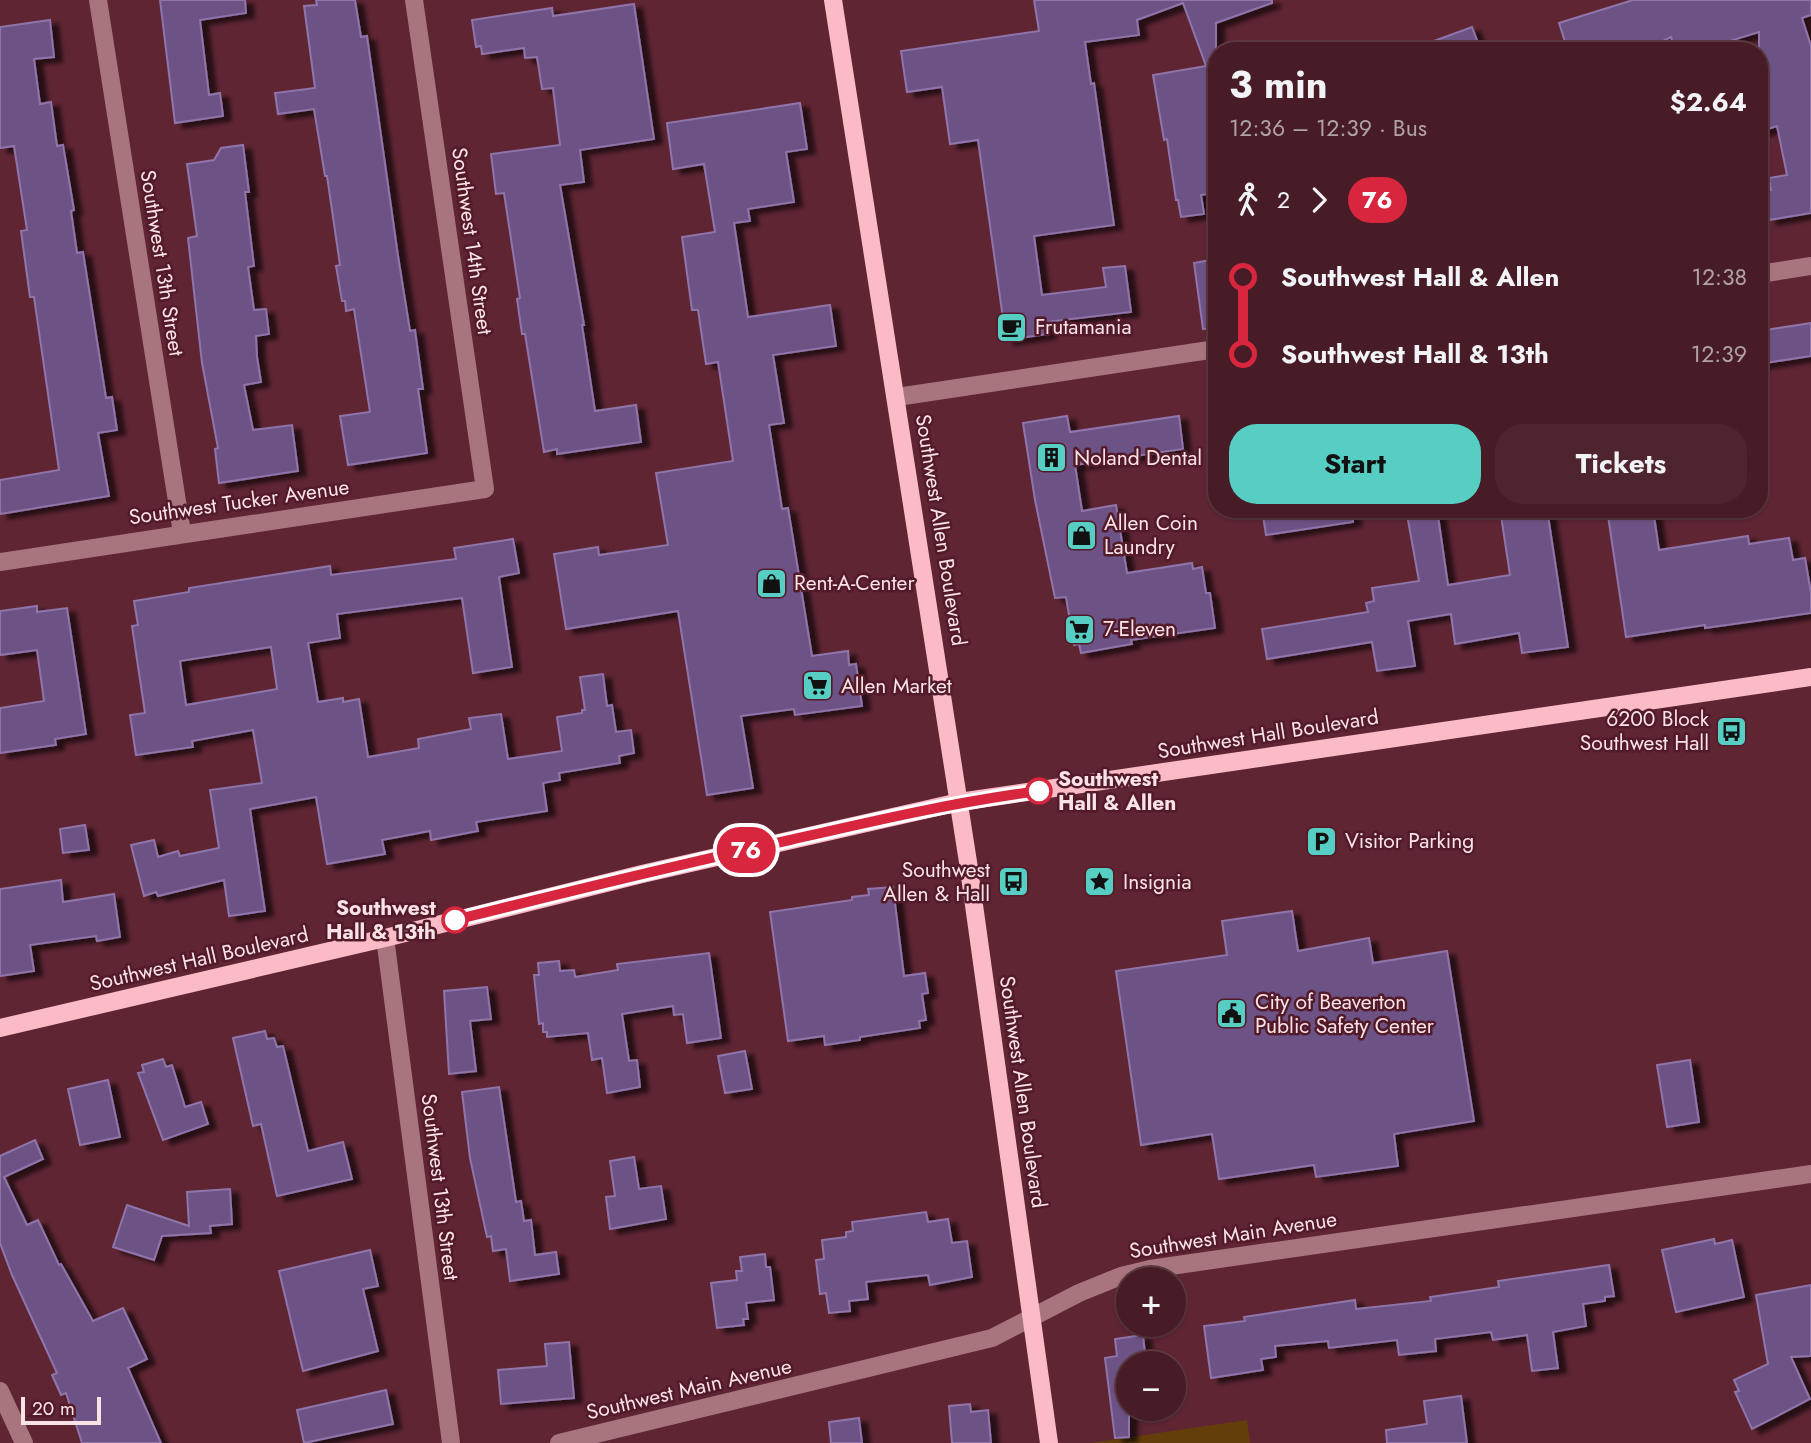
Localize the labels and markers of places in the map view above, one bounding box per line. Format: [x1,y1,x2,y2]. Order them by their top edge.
cafe icon: Frutamania [995,310,1029,344]
place label: Frutamania [1035,312,1132,342]
building icon: Noland Dental [1034,441,1068,475]
place label: Noland Dental [1074,443,1202,473]
place label: Allen Coin Laundry [1104,508,1198,562]
shop icon: Allen Coin Laundry [1064,518,1098,552]
shop icon: Rent-A-Center [754,566,788,600]
place label: Rent-A-Center [794,568,915,598]
supermarket icon: 7-Eleven [1063,612,1097,646]
place label: 7-Eleven [1103,614,1176,644]
supermarket icon: Allen Market [801,669,835,703]
place label: Allen Market [841,671,952,701]
place label: 6200 Block Southwest Hall [1580,704,1710,758]
bus stop icon: 6200 Block Southwest Hall [1715,714,1749,748]
place label: Southwest Hall & Allen [1058,764,1176,818]
marker: Southwest Hall & Allen [1026,778,1052,804]
parking icon: Visitor Parking [1305,824,1339,858]
place label: Visitor Parking [1345,826,1474,856]
place label: Southwest Allen & Hall [883,855,990,909]
bus stop icon: Southwest Allen & Hall [996,865,1030,899]
place icon: Insignia [1083,865,1117,899]
place label: Insignia [1123,867,1192,897]
place label: Southwest Hall & 13th [326,893,436,947]
marker: Southwest Hall & 13th [442,907,468,933]
place label: City of Beaverton Public Safety Center [1255,987,1435,1041]
public building icon: City of Beaverton Public Safety Center [1215,997,1249,1031]

